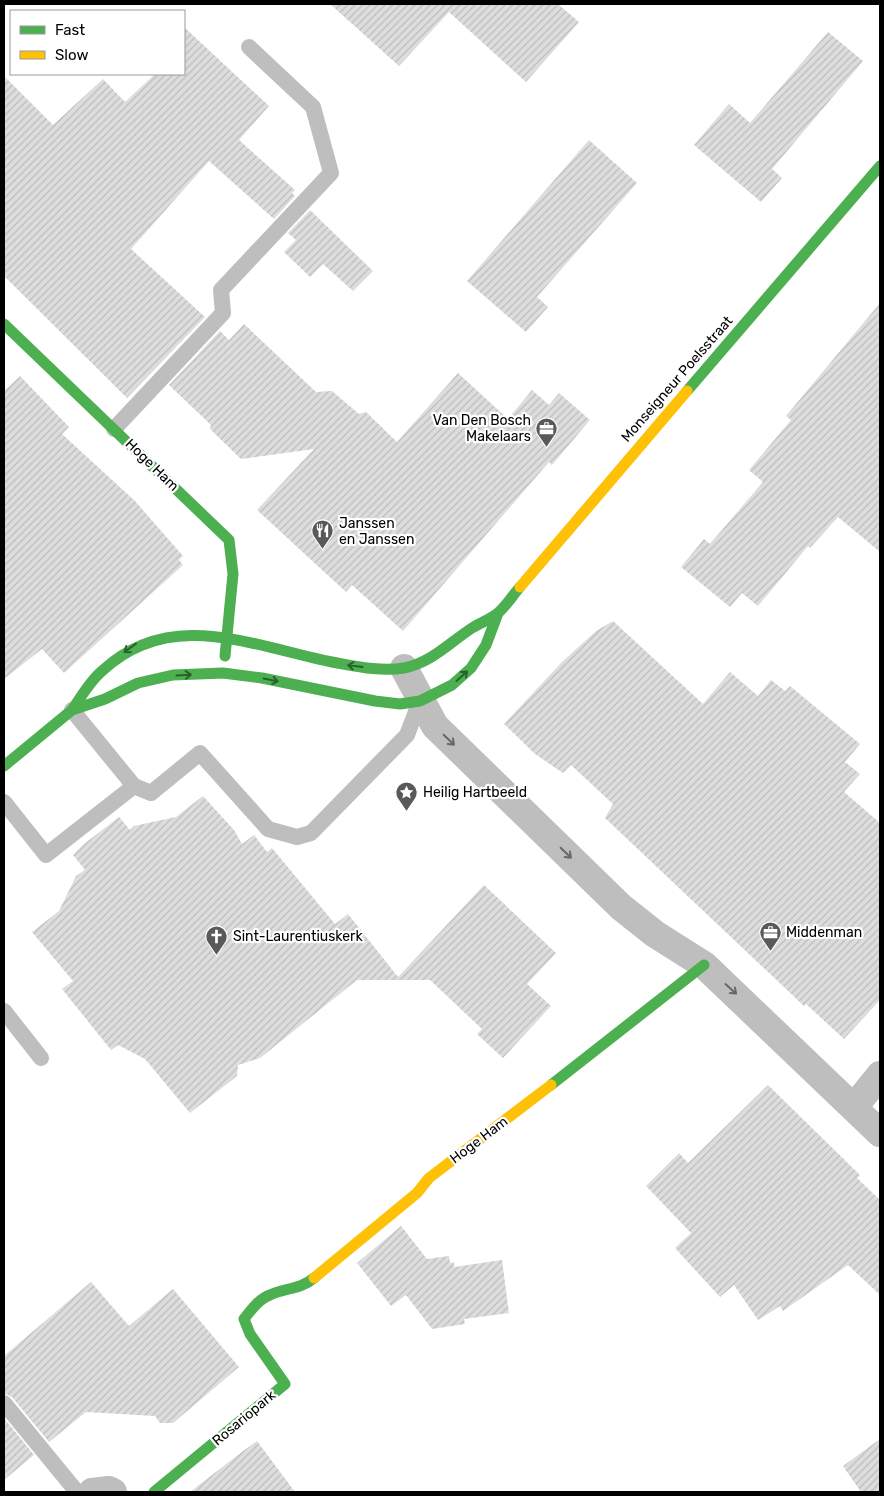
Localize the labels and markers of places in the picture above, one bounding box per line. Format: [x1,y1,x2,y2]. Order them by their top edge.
place label: Van Den Bosch Makelaars [433,412,531,445]
office icon: Van Den Bosch Makelaars [535,416,559,447]
place label: Janssen en Janssen [339,515,414,548]
restaurant icon: Janssen en Janssen [311,519,335,550]
place icon: Heilig Hartbeeld [395,780,419,811]
place label: Heilig Hartbeeld [423,784,527,801]
office icon: Middenman [758,920,782,951]
church icon: Sint-Laurentiuskerk [205,924,229,955]
place label: Middenman [786,924,862,941]
place label: Sint-Laurentiuskerk [233,928,363,945]

